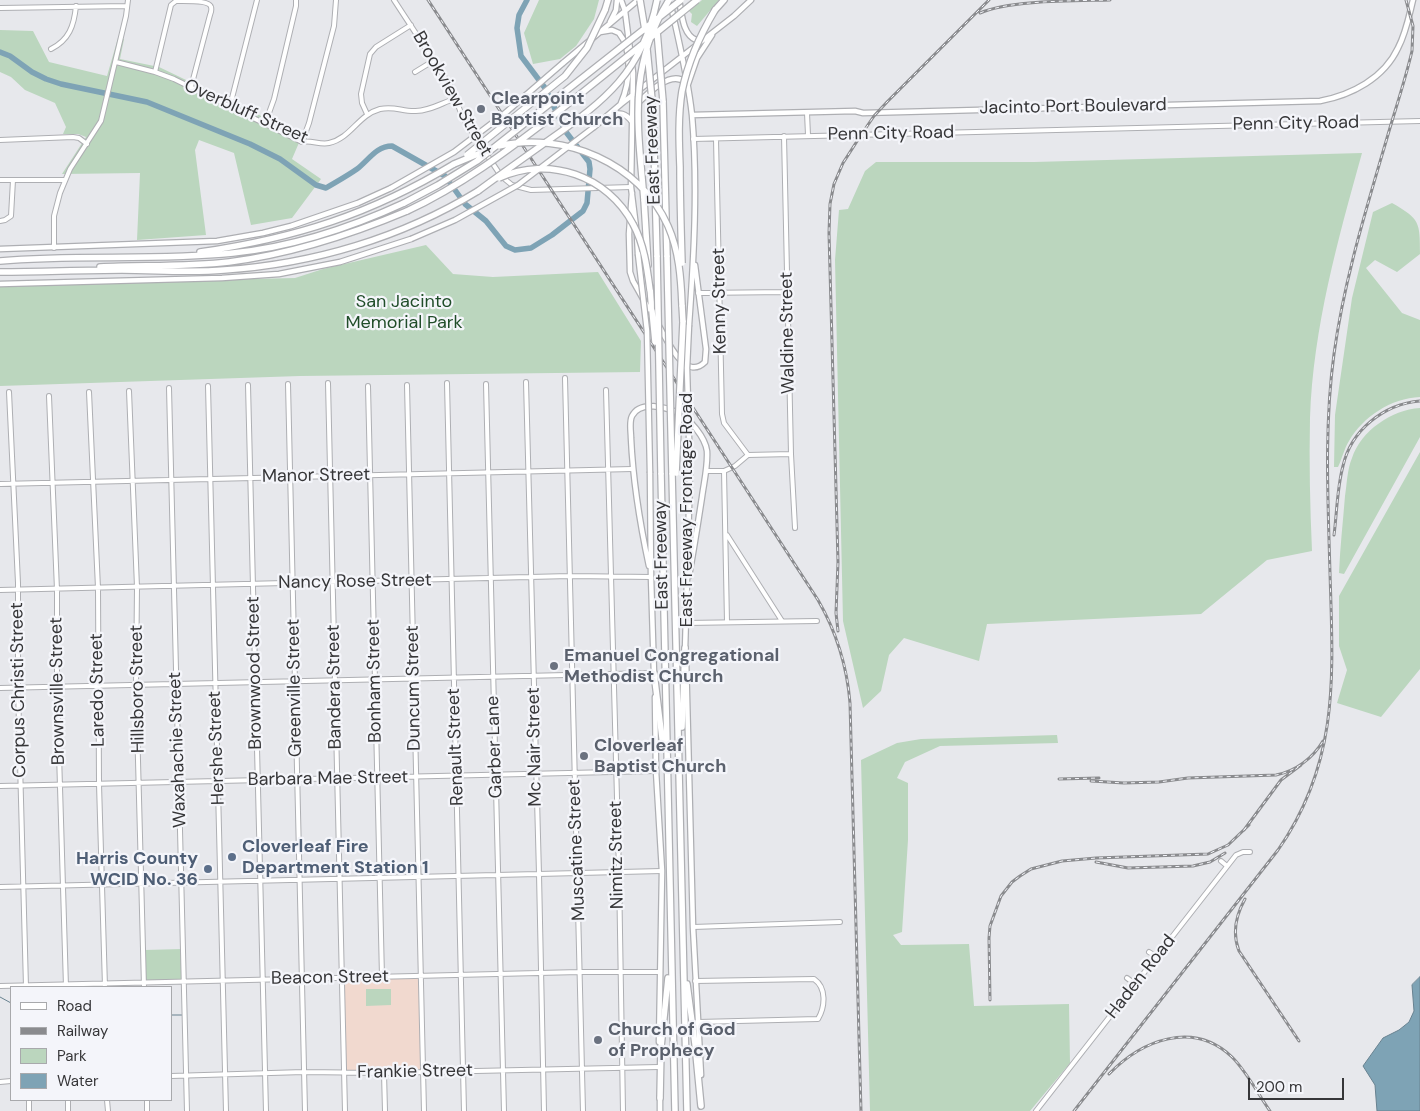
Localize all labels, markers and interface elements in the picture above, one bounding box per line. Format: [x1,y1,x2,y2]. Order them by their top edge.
street label: Brookview Street [407,28,497,160]
street label: Overbluff Street [181,75,311,149]
place label: Clearpoint Baptist Church [491,88,623,130]
street label: East Freeway [640,95,666,205]
street label: Jacinto Port Boulevard [979,95,1167,119]
marker: Clearpoint Baptist Church [475,103,487,115]
street label: Penn City Road [1233,112,1359,136]
street label: Penn City Road [828,122,954,146]
street label: Kenny Street [708,248,732,354]
street label: Waldine Street [776,272,800,394]
park label: San Jacinto Memorial Park [345,291,463,334]
street label: East Freeway Frontage Road [676,393,698,627]
street label: Manor Street [262,464,370,488]
street label: East Freeway [650,500,674,610]
street label: Nancy Rose Street [278,570,432,594]
street label: Brownwood Street [243,596,267,750]
street label: Corpus Christi Street [7,602,31,778]
street label: Brownsville Street [46,617,70,765]
street label: Greenville Street [283,619,307,757]
street label: Bonham Street [363,619,387,743]
street label: Bandera Street [323,624,347,750]
street label: Hillsboro Street [126,625,150,753]
street label: Duncum Street [402,625,426,751]
street label: Laredo Street [86,633,110,747]
place label: Emanuel Congregational Methodist Church [564,645,779,688]
marker: Emanuel Congregational Methodist Church [548,660,560,672]
street label: Waxahachie Street [164,672,192,828]
street label: Mc Nair Street [523,687,547,807]
street label: Renault Street [443,688,469,806]
street label: Hershe Street [204,690,230,806]
street label: Garber Lane [482,695,508,799]
place label: Cloverleaf Baptist Church [594,735,726,778]
marker: Cloverleaf Baptist Church [578,750,590,762]
street label: Barbara Mae Street [248,767,408,791]
street label: Muscatine Street [564,779,590,921]
street label: Nimitz Street [605,801,629,909]
place label: Cloverleaf Fire Department Station 1 [242,836,429,879]
place label: Harris County WCID No. 36 [76,848,198,891]
marker: Cloverleaf Fire Department Station 1 [226,851,238,863]
marker: Harris County WCID No. 36 [202,863,214,875]
street label: Haden Road [1102,931,1180,1023]
street label: Beacon Street [271,966,389,990]
legend [10,986,172,1101]
text: Road [57,996,92,1016]
place label: Church of God of Prophecy [608,1019,736,1062]
text: Railway [57,1021,108,1041]
marker: Church of God of Prophecy [592,1034,604,1046]
text: Park [57,1046,87,1066]
street label: Frankie Street [357,1060,473,1084]
scale bar [1250,1068,1346,1100]
text: Water [57,1071,98,1091]
text: 200 m [1256,1077,1302,1097]

